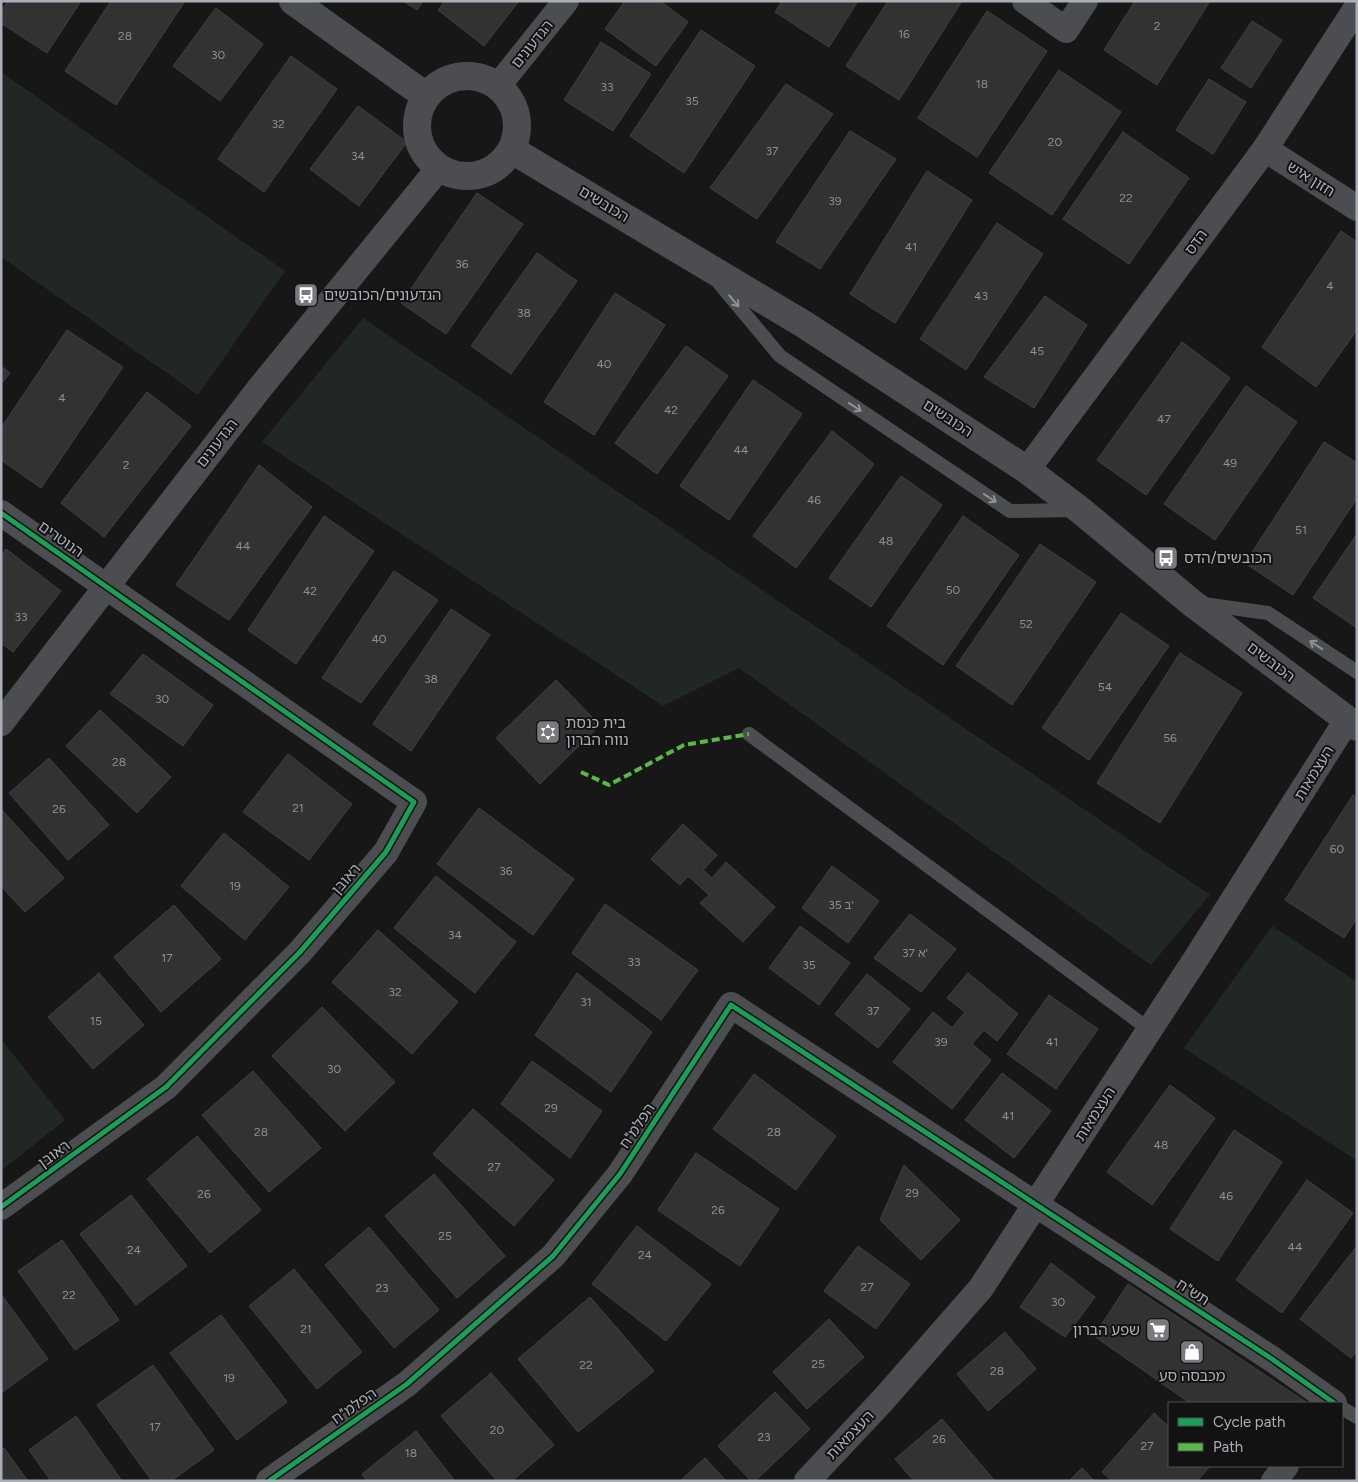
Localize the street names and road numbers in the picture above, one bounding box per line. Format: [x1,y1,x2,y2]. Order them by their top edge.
street label: הגדעונים [507,16,557,72]
street label: חזון איש [1284,157,1338,201]
street label: הכובשים [576,182,632,226]
street label: הדס [1181,226,1211,258]
street label: הכובשים [920,395,976,441]
street label: הגדעונים [193,415,241,471]
street label: הנוטרים [35,517,87,561]
street label: הכובשים [1243,638,1299,686]
street label: העצמאות [1290,742,1338,804]
street label: ראובן [328,860,364,898]
street label: העצמאות [1071,1084,1119,1144]
street label: הפלמ"ח [615,1100,659,1152]
street label: ראובן [34,1136,74,1172]
street label: תש"ח [1173,1275,1213,1309]
street label: הפלמ"ח [328,1384,380,1428]
street label: העצמאות [822,1407,878,1463]

